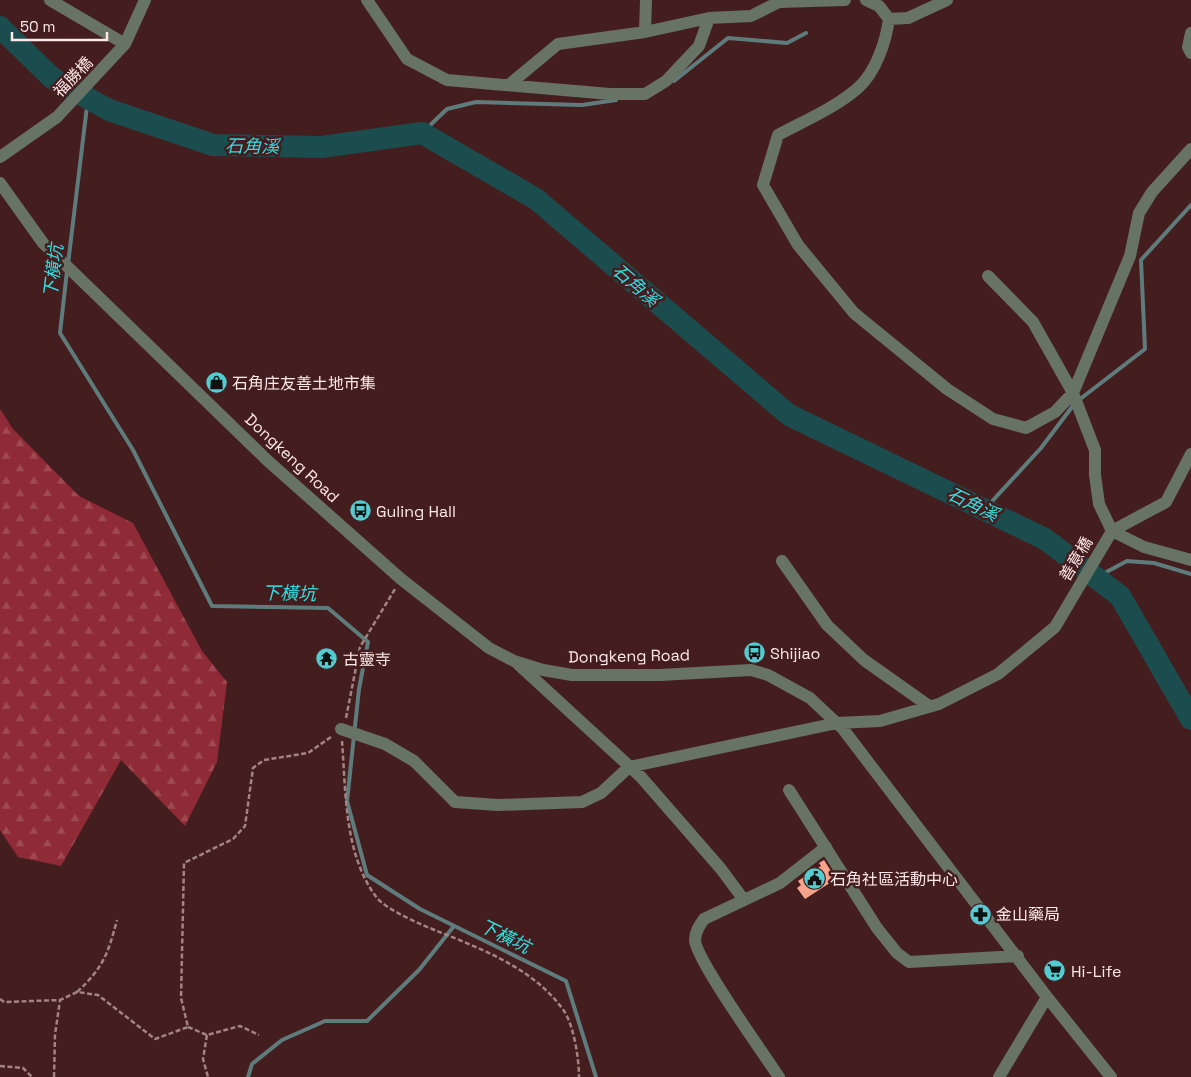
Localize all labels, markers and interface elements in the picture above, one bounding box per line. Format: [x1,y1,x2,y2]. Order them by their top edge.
scale bar [12,10,108,42]
text: 50 m [20,17,55,36]
street label: 福勝橋 [49,52,97,102]
water label: 石角溪 [225,134,282,158]
water label: 下橫坑 [38,240,68,299]
water label: 石角溪 [608,259,666,313]
shop icon: 石角庄友善土地市集 [204,371,228,395]
place label: 石角庄友善土地市集 [232,373,376,394]
street label: Dongkeng Road [240,409,344,507]
water label: 石角溪 [944,482,1005,527]
bus stop icon: Guling Hall [348,499,372,523]
place label: Guling Hall [376,501,456,522]
street label: 善意橋 [1055,533,1097,585]
water label: 下橫坑 [262,581,319,605]
bus stop icon: Shijiao [742,641,766,665]
place label: Shijiao [770,643,820,664]
street label: Dongkeng Road [568,644,690,668]
temple icon: 古靈寺 [315,647,339,671]
place label: 古靈寺 [343,649,391,670]
public building icon: 石角社區活動中心 [802,867,826,891]
place label: 石角社區活動中心 [830,869,958,890]
pharmacy icon: 金山藥局 [968,902,992,926]
place label: 金山藥局 [996,904,1060,925]
water label: 下橫坑 [476,914,537,959]
supermarket icon: Hi-Life [1043,959,1067,983]
place label: Hi-Life [1071,961,1122,982]

